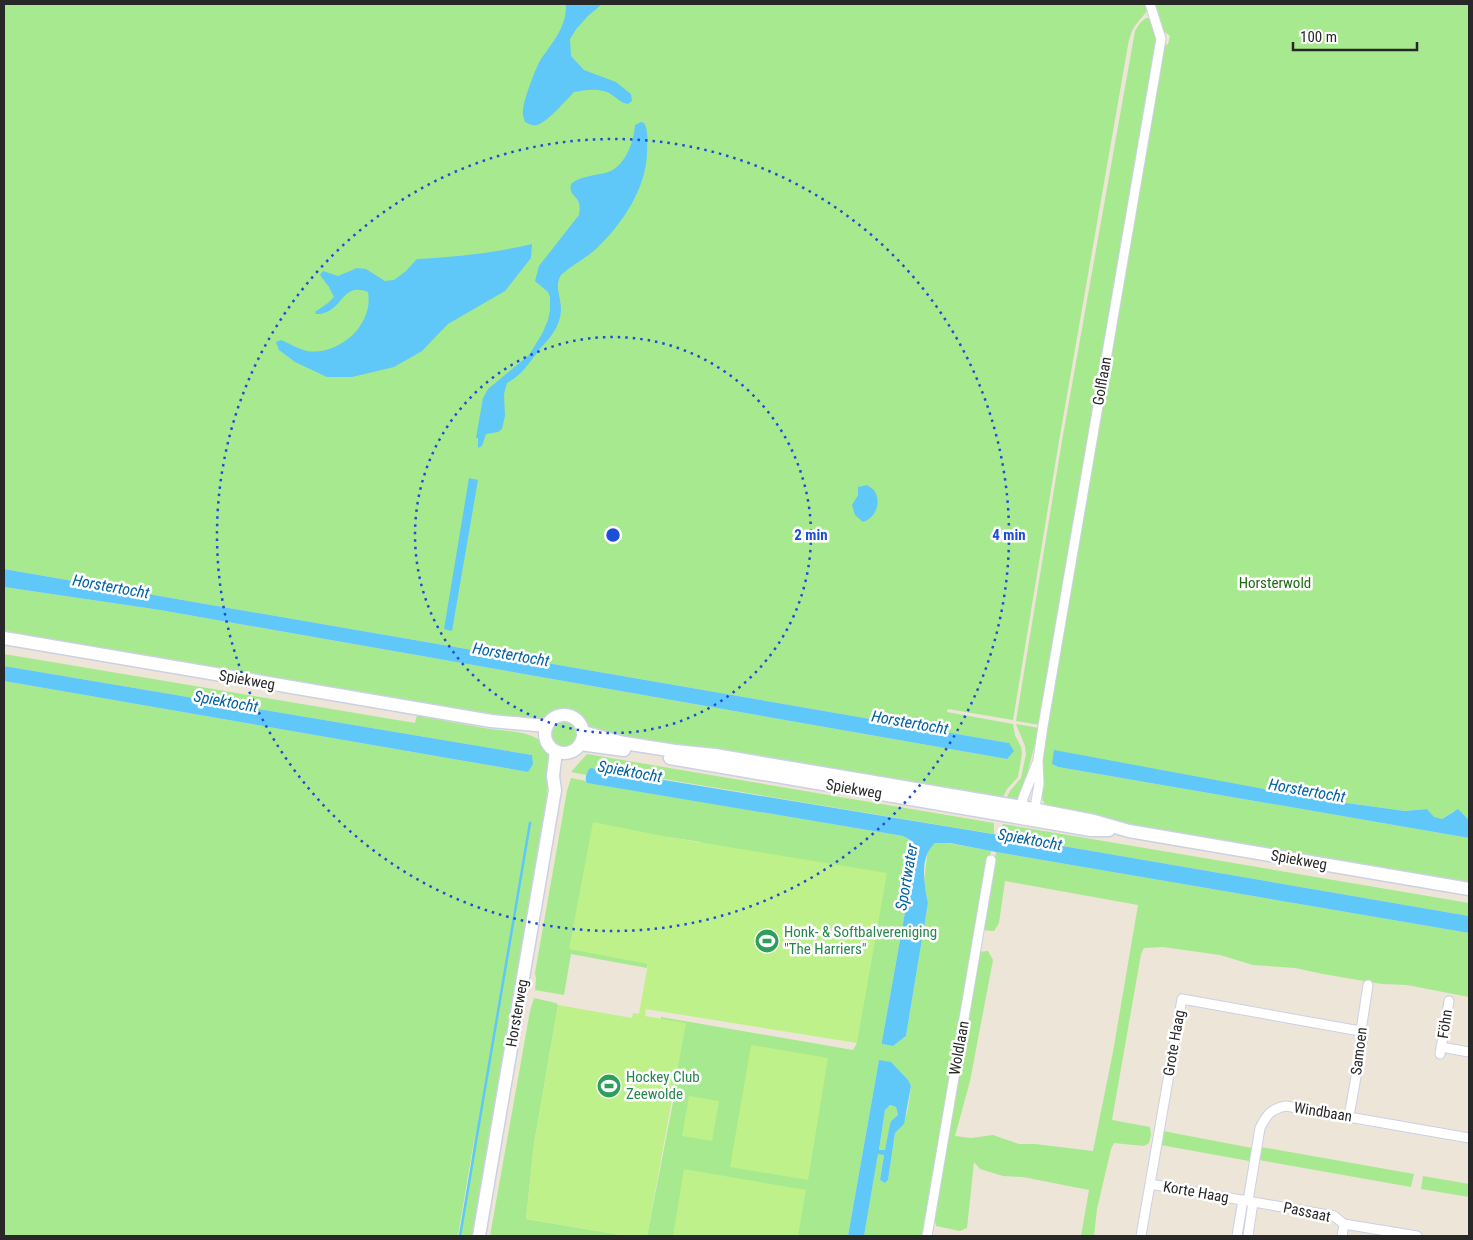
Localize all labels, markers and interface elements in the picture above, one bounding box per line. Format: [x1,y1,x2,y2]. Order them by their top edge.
scale bar [1293,20,1417,52]
text: 100 m [1300,28,1337,46]
street label: Golflaan [1089,355,1115,407]
centre of rings [604,526,622,544]
text: 2 min [794,526,828,544]
text: 4 min [992,526,1026,544]
water label: Horstertocht [71,570,151,603]
park label: Horsterwold [1239,574,1311,592]
water label: Horstertocht [471,638,551,671]
street label: Spiekweg [218,666,276,694]
water label: Spiektocht [192,686,260,717]
water label: Horstertocht [870,706,950,739]
water label: Spiektocht [596,756,664,787]
water label: Horstertocht [1267,774,1347,807]
street label: Spiekweg [825,775,883,803]
water label: Spiektocht [996,824,1064,855]
water label: Sportwater [891,841,922,912]
street label: Spiekweg [1270,846,1328,874]
place label: Honk- & Softbalvereniging "The Harriers" [784,923,937,958]
sports icon: Honk- & Softbalvereniging "The Harriers" [754,928,780,954]
street label: Horsterweg [502,978,532,1048]
street label: Föhn [1434,1008,1456,1040]
street label: Grote Haag [1159,1009,1189,1077]
street label: Woldlaan [945,1020,973,1076]
street label: Samoen [1347,1026,1371,1076]
place label: Hockey Club Zeewolde [626,1068,700,1103]
sports icon: Hockey Club Zeewolde [596,1073,622,1099]
street label: Windbaan [1293,1099,1353,1125]
street label: Korte Haag [1162,1177,1230,1207]
street label: Passaat [1282,1198,1332,1226]

